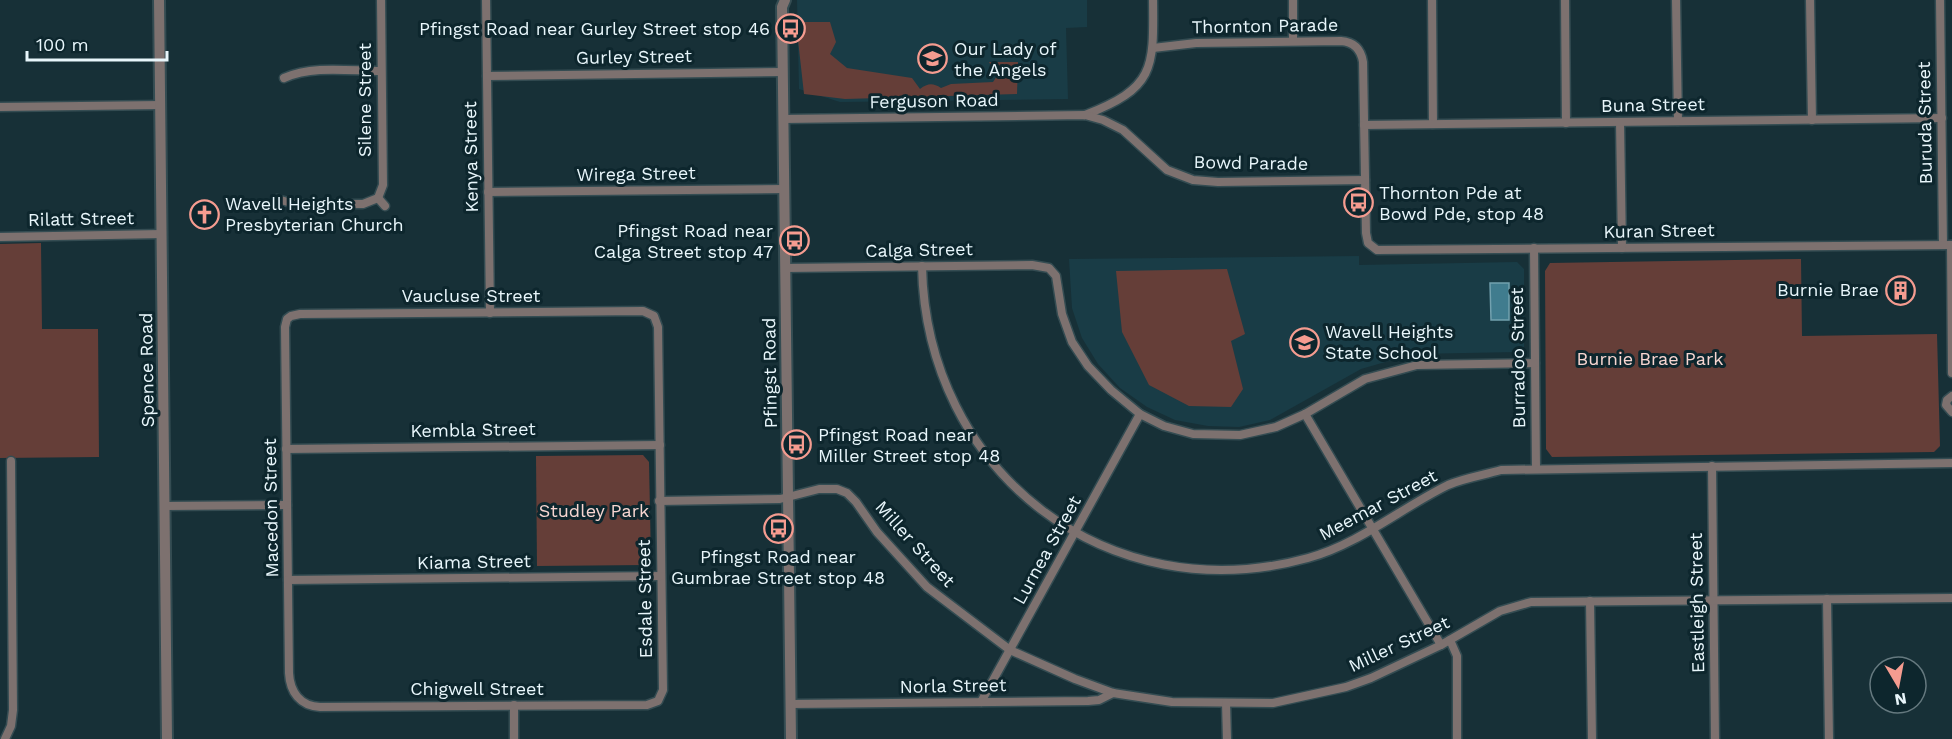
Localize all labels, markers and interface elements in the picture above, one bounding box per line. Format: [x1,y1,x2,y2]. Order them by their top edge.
bus stop icon: Pfingst Road near Gurley Street stop 46 [775,13,807,45]
street label: Thornton Parade [1192,14,1338,37]
place label: Pfingst Road near Gurley Street stop 46 [419,18,770,39]
scale bar [27,24,166,62]
text: 100 m [36,34,89,55]
place label: Our Lady of the Angels [954,38,1057,80]
street label: Silene Street [354,43,375,157]
school or university icon: Our Lady of the Angels [917,43,949,75]
street label: Gurley Street [576,45,693,68]
street label: Buruda Street [1913,61,1936,185]
street label: Ferguson Road [869,89,999,112]
street label: Buna Street [1601,93,1706,116]
street label: Kenya Street [459,101,482,213]
street label: Bowd Parade [1194,151,1308,174]
street label: Wirega Street [576,162,696,185]
place label: Thornton Pde at Bowd Pde, stop 48 [1379,182,1544,224]
bus stop icon: Thornton Pde at Bowd Pde, stop 48 [1342,187,1374,219]
place label: Wavell Heights Presbyterian Church [225,193,404,235]
church icon: Wavell Heights Presbyterian Church [188,198,220,230]
street label: Rilatt Street [28,207,135,230]
street label: Kuran Street [1603,219,1715,242]
place label: Pfingst Road near Calga Street stop 47 [594,220,773,262]
bus stop icon: Pfingst Road near Calga Street stop 47 [778,225,810,257]
street label: Calga Street [865,238,973,261]
building icon: Burnie Brae [1884,274,1916,306]
place label: Burnie Brae [1777,279,1879,300]
street label: Vaucluse Street [402,285,541,306]
street label: Burradoo Street [1506,287,1529,429]
street label: Spence Road [135,312,158,428]
street label: Pfingst Road [758,317,781,429]
place label: Wavell Heights State School [1325,321,1454,363]
school or university icon: Wavell Heights State School [1288,326,1320,358]
park label: Burnie Brae Park [1577,348,1723,369]
street label: Kembla Street [410,418,536,441]
place label: Pfingst Road near Miller Street stop 48 [818,424,1000,466]
bus stop icon: Pfingst Road near Miller Street stop 48 [781,429,813,461]
street label: Macedon Street [259,438,282,578]
street label: Meemar Street [1315,464,1441,544]
street label: Lurnea Street [1008,492,1085,608]
street label: Miller Street [871,496,960,591]
park label: Studley Park [539,500,649,521]
bus stop icon: Pfingst Road near Gumbrae Street stop 48 [762,512,794,544]
street label: Eastleigh Street [1685,532,1708,673]
street label: Esdale Street [633,539,656,659]
place label: Pfingst Road near Gumbrae Street stop 48 [671,546,885,588]
street label: Kiama Street [417,550,532,573]
street label: Miller Street [1345,611,1453,676]
north arrow [1868,655,1928,715]
street label: Norla Street [899,674,1007,697]
street label: Chigwell Street [410,678,544,699]
text: N [1893,689,1908,710]

